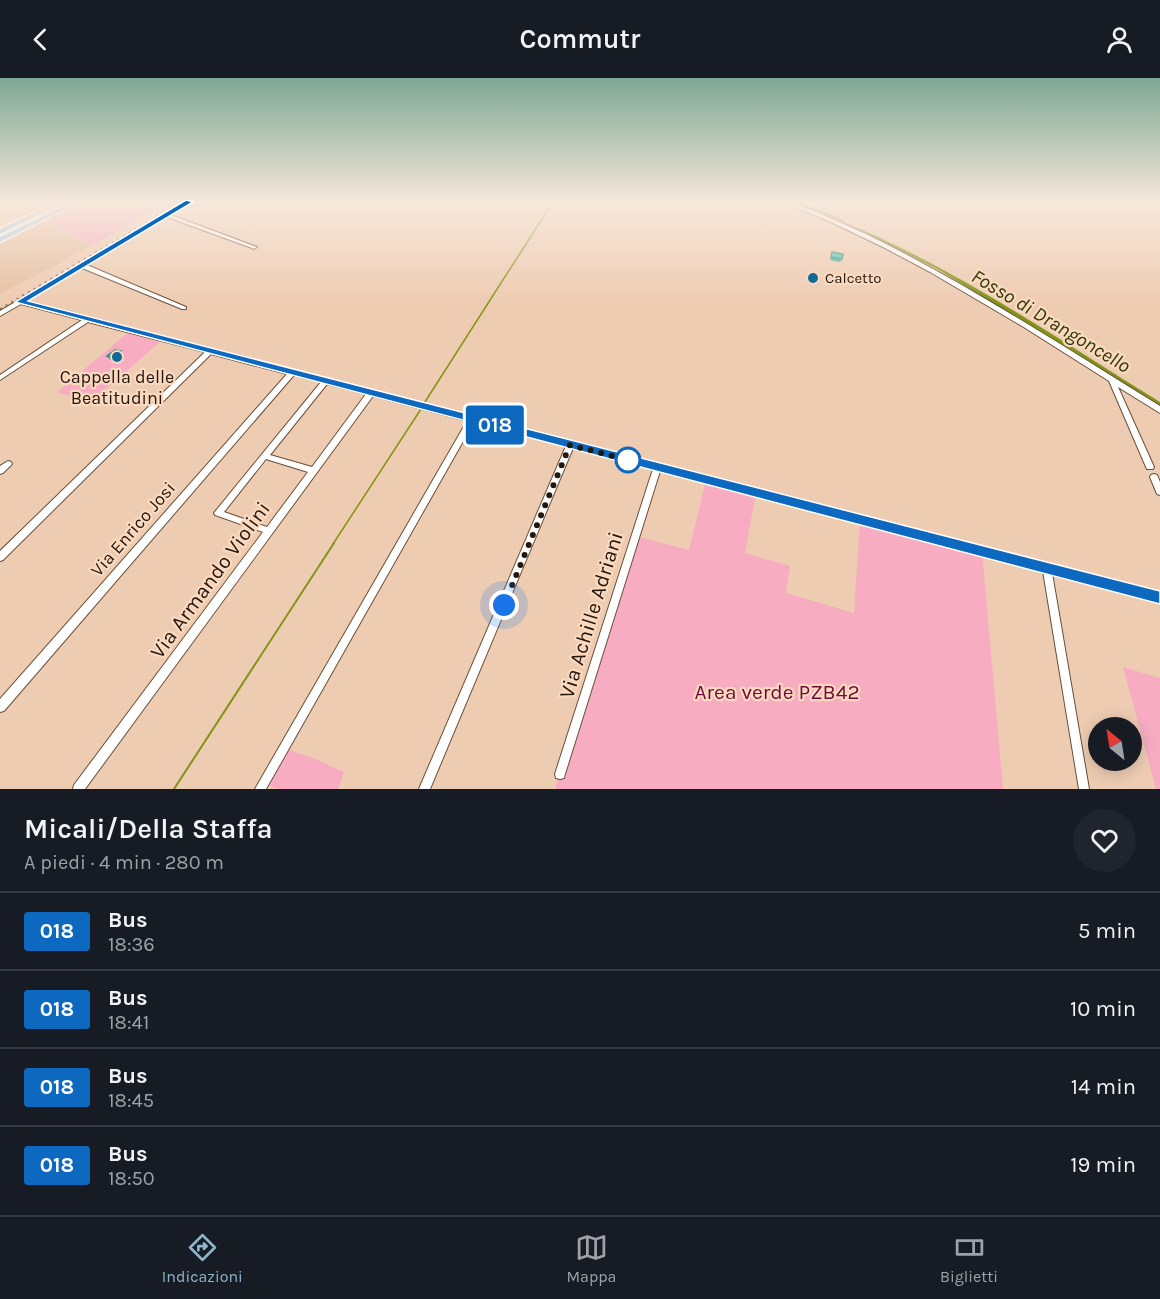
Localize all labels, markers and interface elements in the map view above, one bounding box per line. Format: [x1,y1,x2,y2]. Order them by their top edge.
icon: back [24,23,57,56]
text: Commutr [520,23,640,55]
icon: person [1103,23,1136,56]
water label: Fosso di Drangoncello [967,265,1135,378]
place label: Calcetto [825,269,882,287]
marker: Calcetto [806,271,820,285]
marker: Cappella delle Beatitudini [110,350,124,364]
place label: Cappella delle Beatitudini [60,366,174,409]
line badge: 018 [460,406,530,444]
text: 018 [478,413,512,437]
unlabelled marker [615,447,641,473]
street label: Via Enrico Josi [86,477,180,581]
street label: Via Armando Violini [145,497,275,663]
street label: Via Achille Adriani [554,529,628,701]
your location [489,590,519,620]
park label: Area verde PZB42 [694,680,860,704]
north arrow [1088,717,1142,771]
map controls [1088,717,1142,771]
button: heart [1073,809,1136,872]
text: Micali/Della Staffa [24,812,273,845]
text: A piedi · 4 min · 280 m [24,851,224,874]
text: Bus [108,907,148,933]
text: 5 min [1078,918,1136,944]
text: 018 [40,919,74,943]
text: 18:36 [108,933,155,956]
text: Bus [108,985,148,1011]
text: 10 min [1070,996,1136,1022]
text: 018 [40,997,74,1021]
text: 18:41 [108,1011,149,1034]
text: Bus [108,1063,148,1089]
text: 14 min [1071,1074,1136,1100]
text: 018 [40,1075,74,1099]
text: 18:45 [108,1089,154,1112]
text: Bus [108,1141,148,1167]
text: 19 min [1070,1152,1136,1178]
text: 018 [40,1153,74,1177]
text: 18:50 [108,1167,155,1190]
tab: Indicazioni [162,1231,243,1286]
tab: Mappa [567,1231,616,1286]
tab: Biglietti [940,1231,998,1286]

